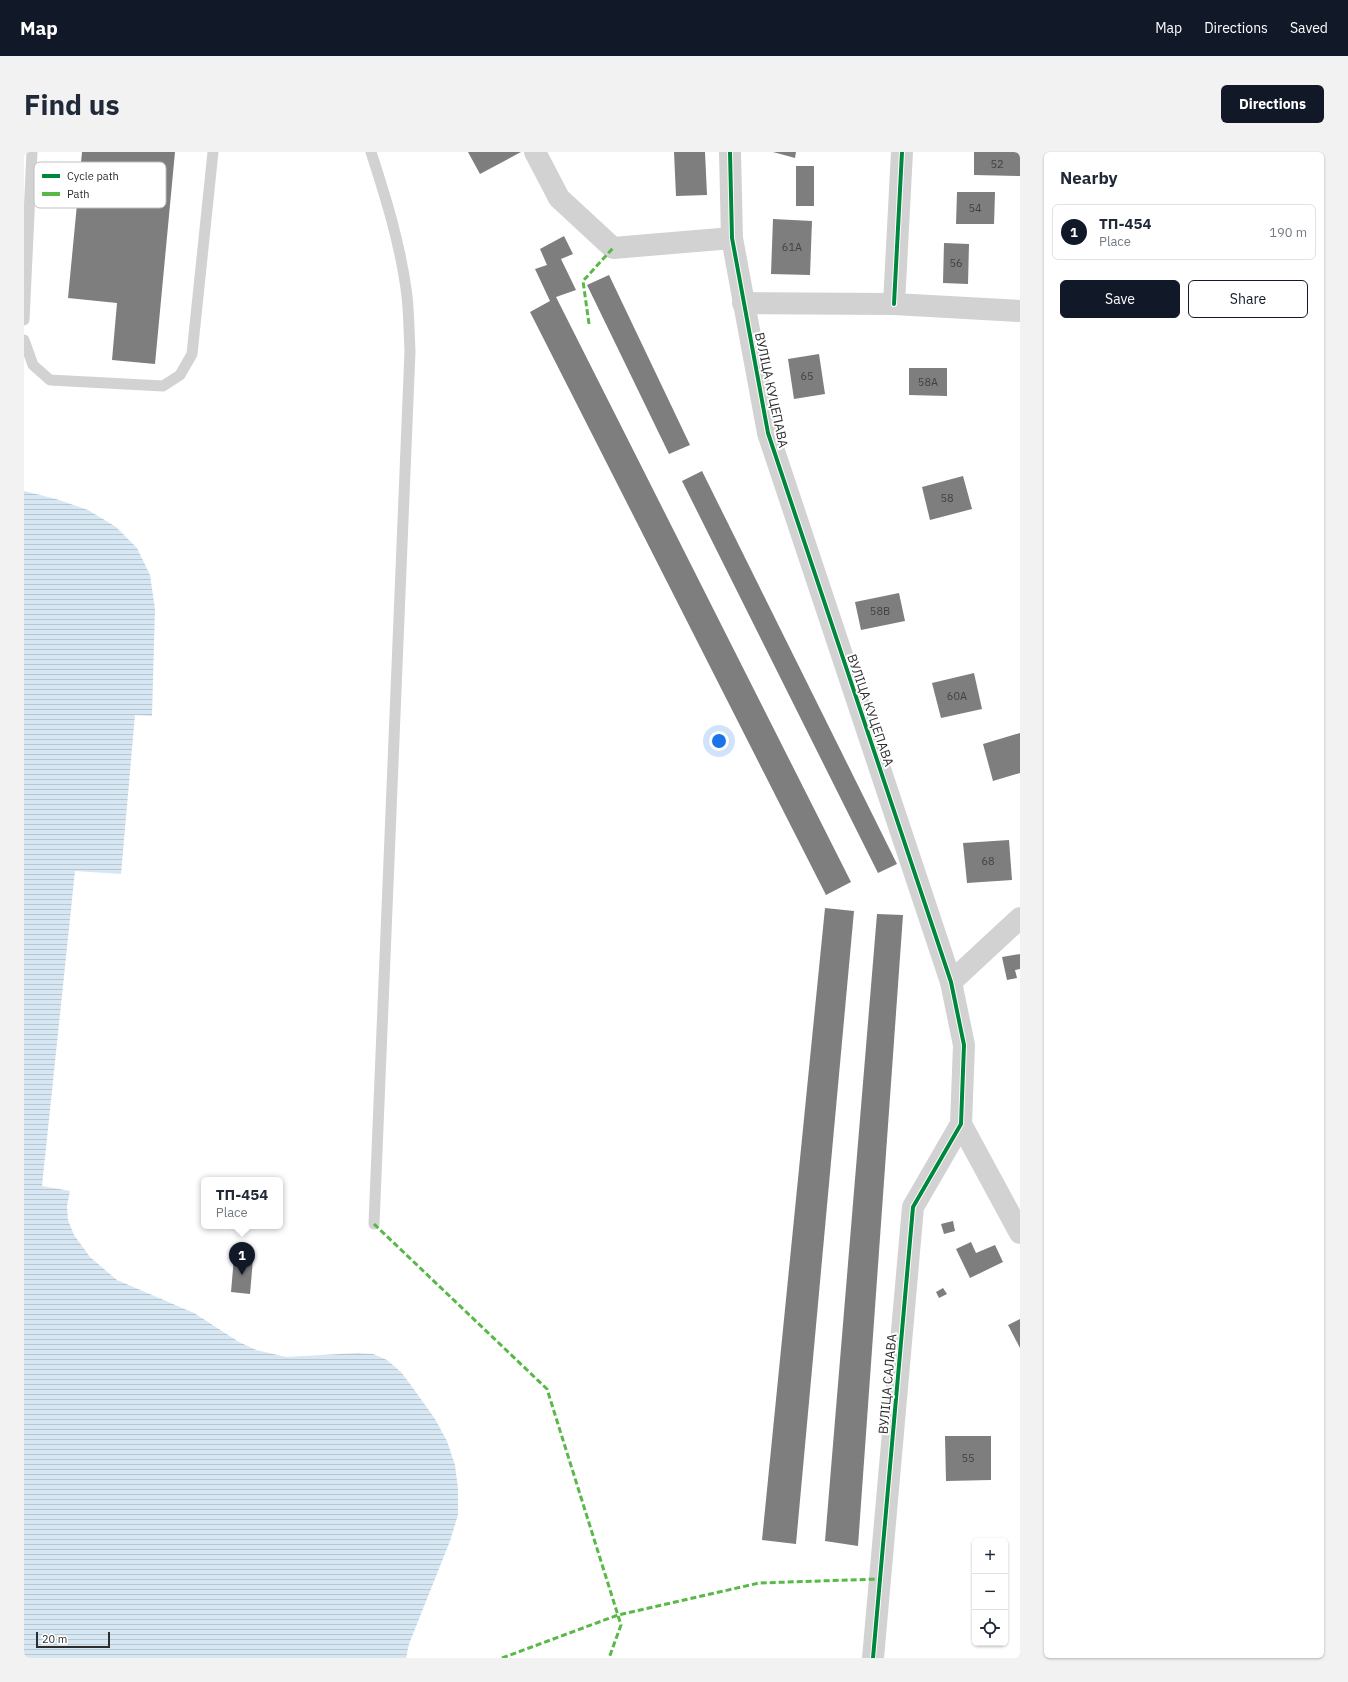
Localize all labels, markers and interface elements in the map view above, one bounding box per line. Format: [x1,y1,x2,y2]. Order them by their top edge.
text: Map [20,16,58,40]
text: Map [1155,19,1182,37]
text: Directions [1204,19,1268,37]
text: Saved [1290,19,1328,37]
button: Directions [1221,85,1324,123]
text: Find us [24,86,120,123]
house number: 52 [990,157,1004,171]
legend [34,162,166,208]
text: Nearby [1060,167,1118,189]
text: Cycle path [67,169,119,183]
text: Path [67,187,90,201]
house number: 54 [968,201,982,215]
text: ТП-454 [1099,214,1151,233]
text: 1 [1070,224,1078,241]
text: 190 m [1269,224,1307,241]
text: Place [1099,233,1131,250]
house number: 61А [782,240,802,254]
house number: 56 [949,256,963,270]
button: Save [1060,280,1180,318]
button: Share [1188,280,1308,318]
street label: ВУЛІЦА КУЦЕПАВА [751,331,792,450]
house number: 65 [800,369,814,383]
house number: 58А [918,375,938,389]
house number: 58 [940,491,954,505]
house number: 58В [870,604,890,618]
street label: ВУЛІЦА КУЦЕПАВА [843,652,898,769]
house number: 60А [947,689,967,703]
your location [709,731,729,751]
house number: 68 [981,854,995,868]
popup [201,1177,283,1229]
text: ТП-454 [216,1185,268,1204]
text: Place [216,1204,248,1221]
pin: 1 [229,1242,255,1275]
street label: ВУЛІЦА САЛАВА [875,1332,900,1435]
house number: 55 [961,1451,975,1465]
map controls [972,1538,1008,1646]
button: + [972,1538,1008,1574]
button: − [972,1574,1008,1610]
button: locate [972,1610,1008,1646]
scale bar [36,1630,110,1649]
text: 20 m [42,1632,67,1646]

